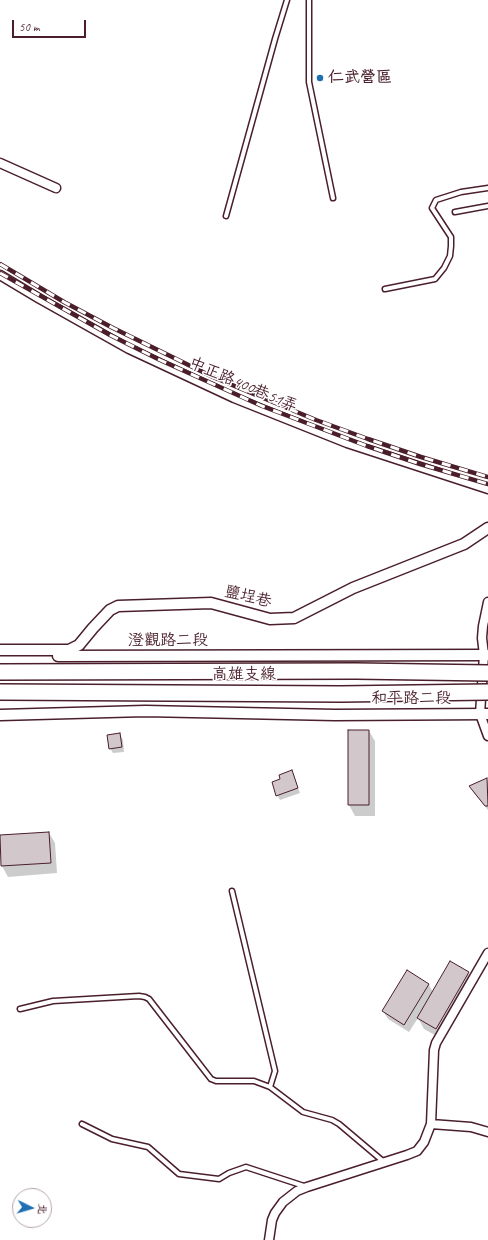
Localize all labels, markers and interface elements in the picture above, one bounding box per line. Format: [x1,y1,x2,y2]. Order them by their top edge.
scale bar [14,12,88,38]
text: 50 m [19,19,39,35]
place label: 仁武營區 [328,68,392,88]
marker: 仁武營區 [315,73,325,83]
street label: 中正路400巷51弄 [186,354,300,416]
street label: 鹽埕巷 [222,582,274,612]
street label: 澄觀路二段 [128,631,208,651]
street label: 高雄支線 [212,665,276,685]
street label: 和平路二段 [371,689,451,709]
north arrow [12,1188,52,1228]
text: 北 [36,1203,50,1215]

